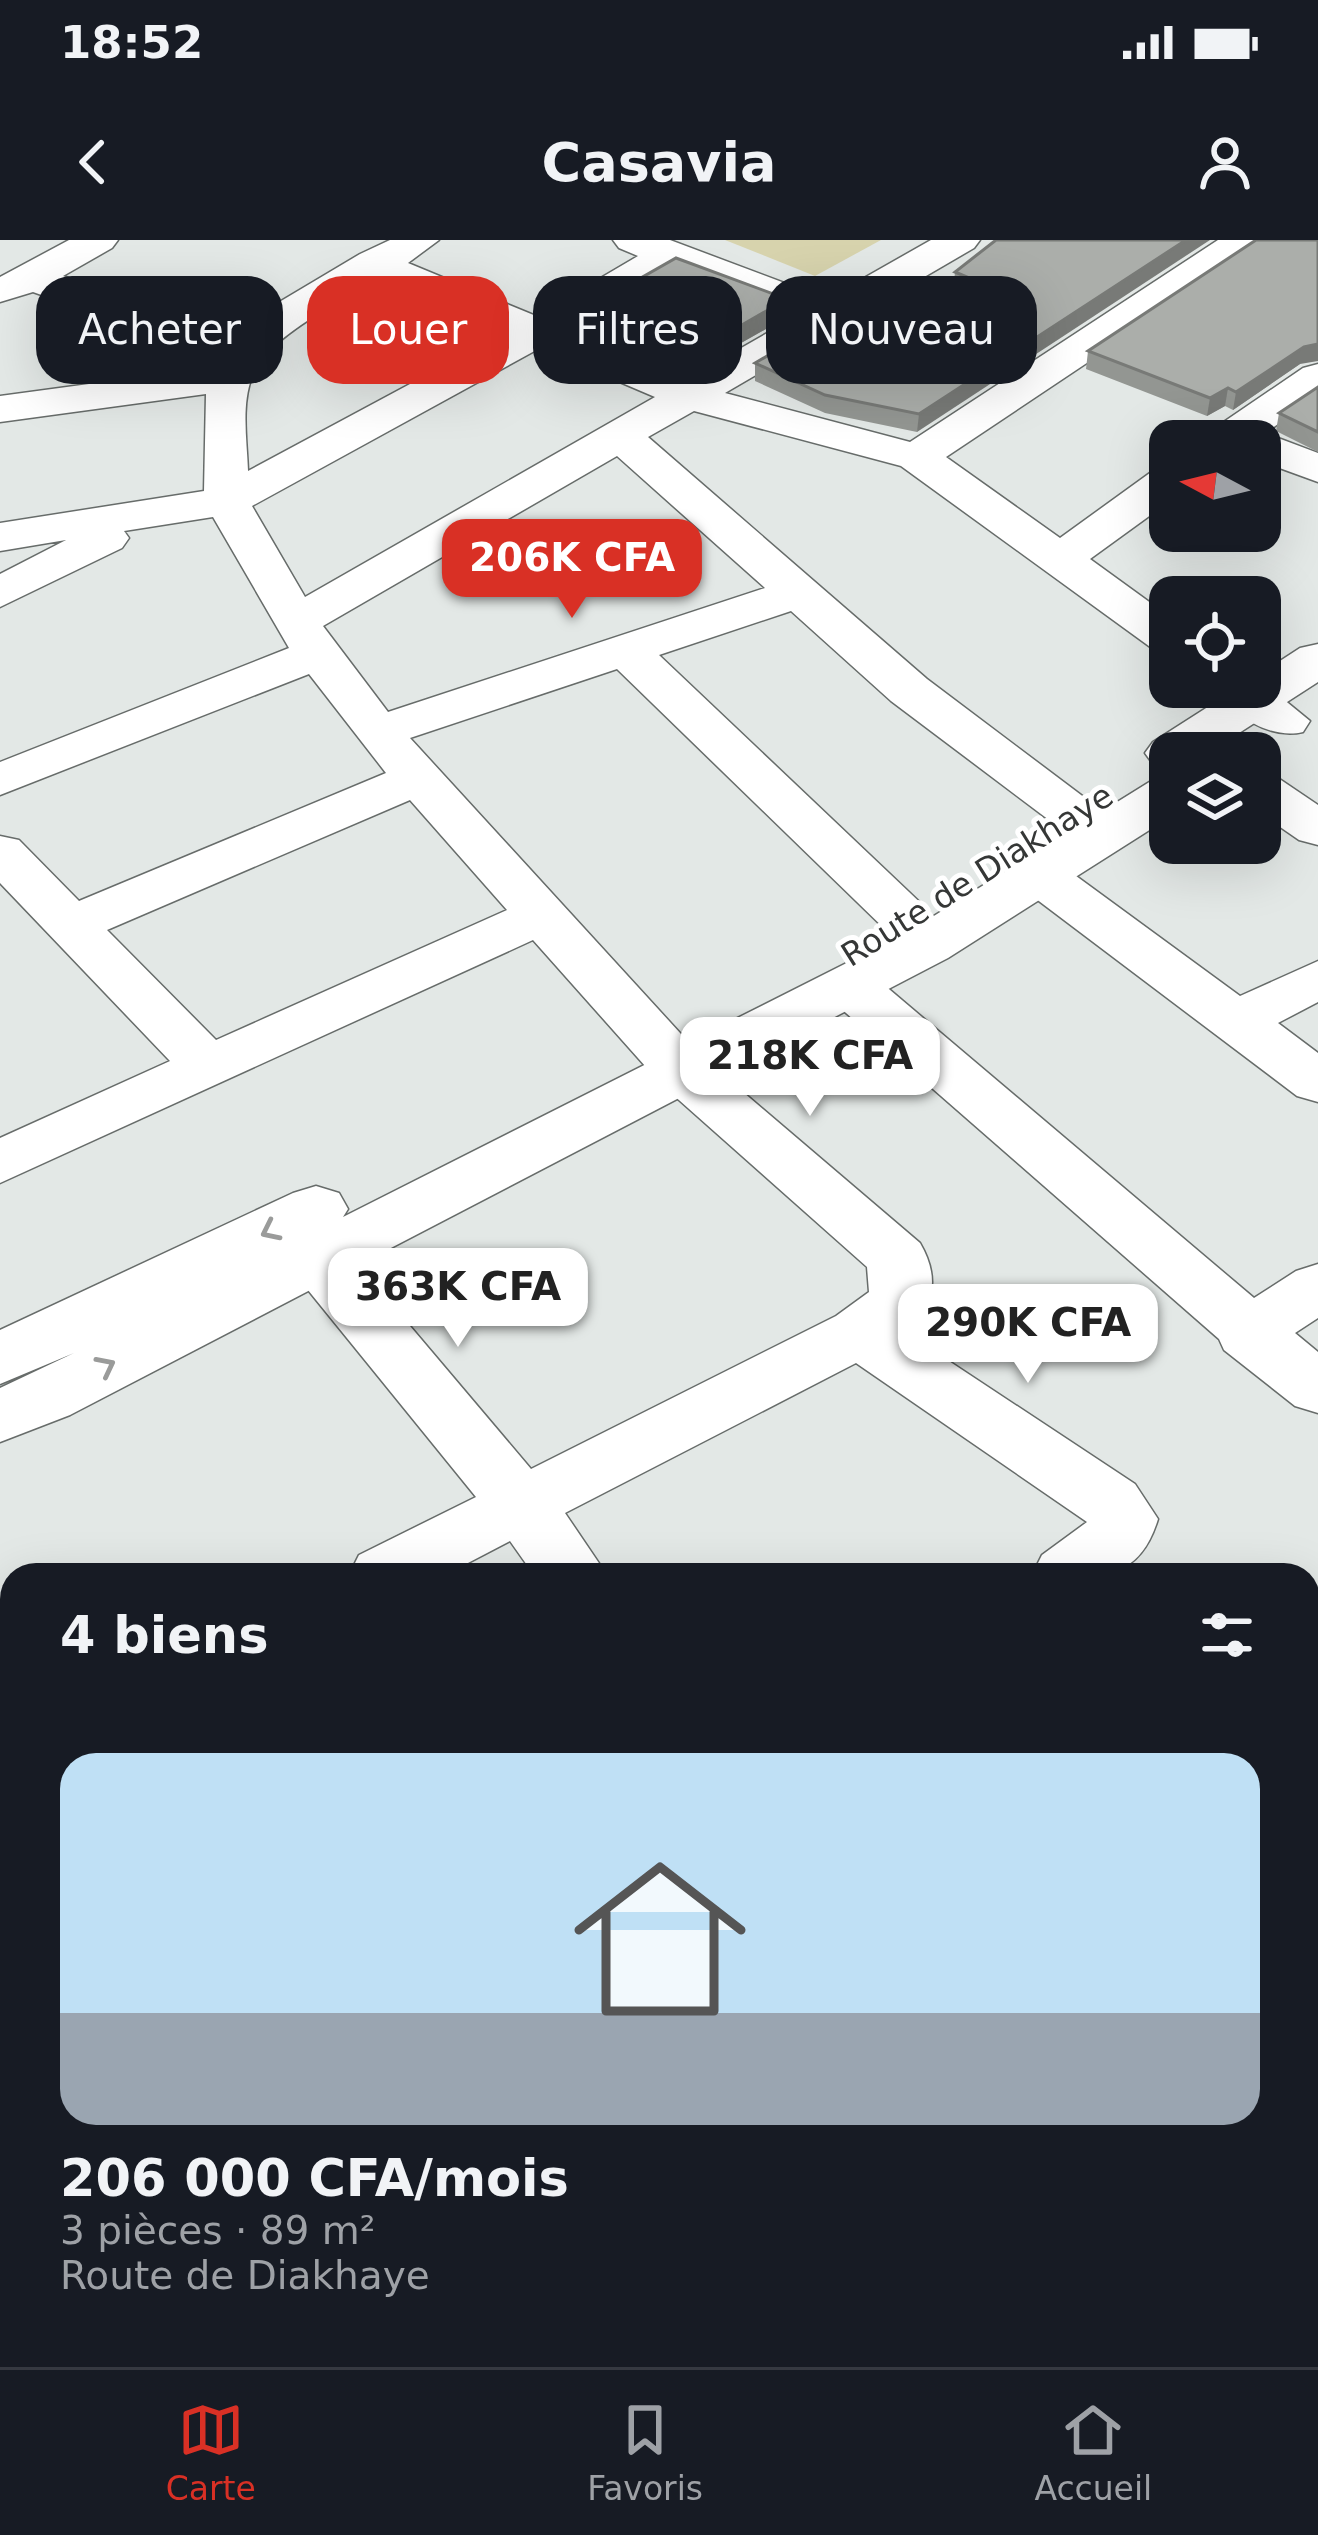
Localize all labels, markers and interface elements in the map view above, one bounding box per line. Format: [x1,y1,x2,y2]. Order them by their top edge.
text: 18:52 [60,16,203,69]
icon: back [60,129,126,195]
icon: person [1192,129,1258,195]
text: Casavia [542,131,776,194]
chip: Acheter [36,276,283,384]
chip: Louer [307,276,509,384]
chip: Filtres [533,276,742,384]
chip: Nouveau [766,276,1037,384]
north arrow [1149,420,1281,552]
map controls [1149,420,1281,864]
pin: 206K CFA [448,519,696,621]
text: 206K CFA [469,535,675,580]
button: locate [1149,576,1281,708]
button: layers [1149,732,1281,864]
street label: Route de Diakhaye [834,776,1120,974]
pin: 218K CFA [686,1017,934,1119]
text: 218K CFA [707,1033,913,1078]
one-way arrow [261,1217,282,1240]
pin: 363K CFA [334,1248,582,1350]
text: 363K CFA [355,1264,561,1309]
pin: 290K CFA [904,1284,1152,1386]
text: 290K CFA [925,1300,1131,1345]
one-way arrow [94,1357,115,1381]
icon: filters [1194,1602,1260,1668]
text: 4 biens [60,1606,268,1665]
icon: home [552,1831,768,2047]
text: 206 000 CFA/mois [60,2149,569,2208]
text: 3 pièces · 89 m² [60,2208,375,2253]
text: Route de Diakhaye [60,2253,430,2298]
tab: Carte [166,2397,256,2508]
tab: Favoris [587,2397,703,2508]
tab: Accueil [1034,2397,1152,2508]

